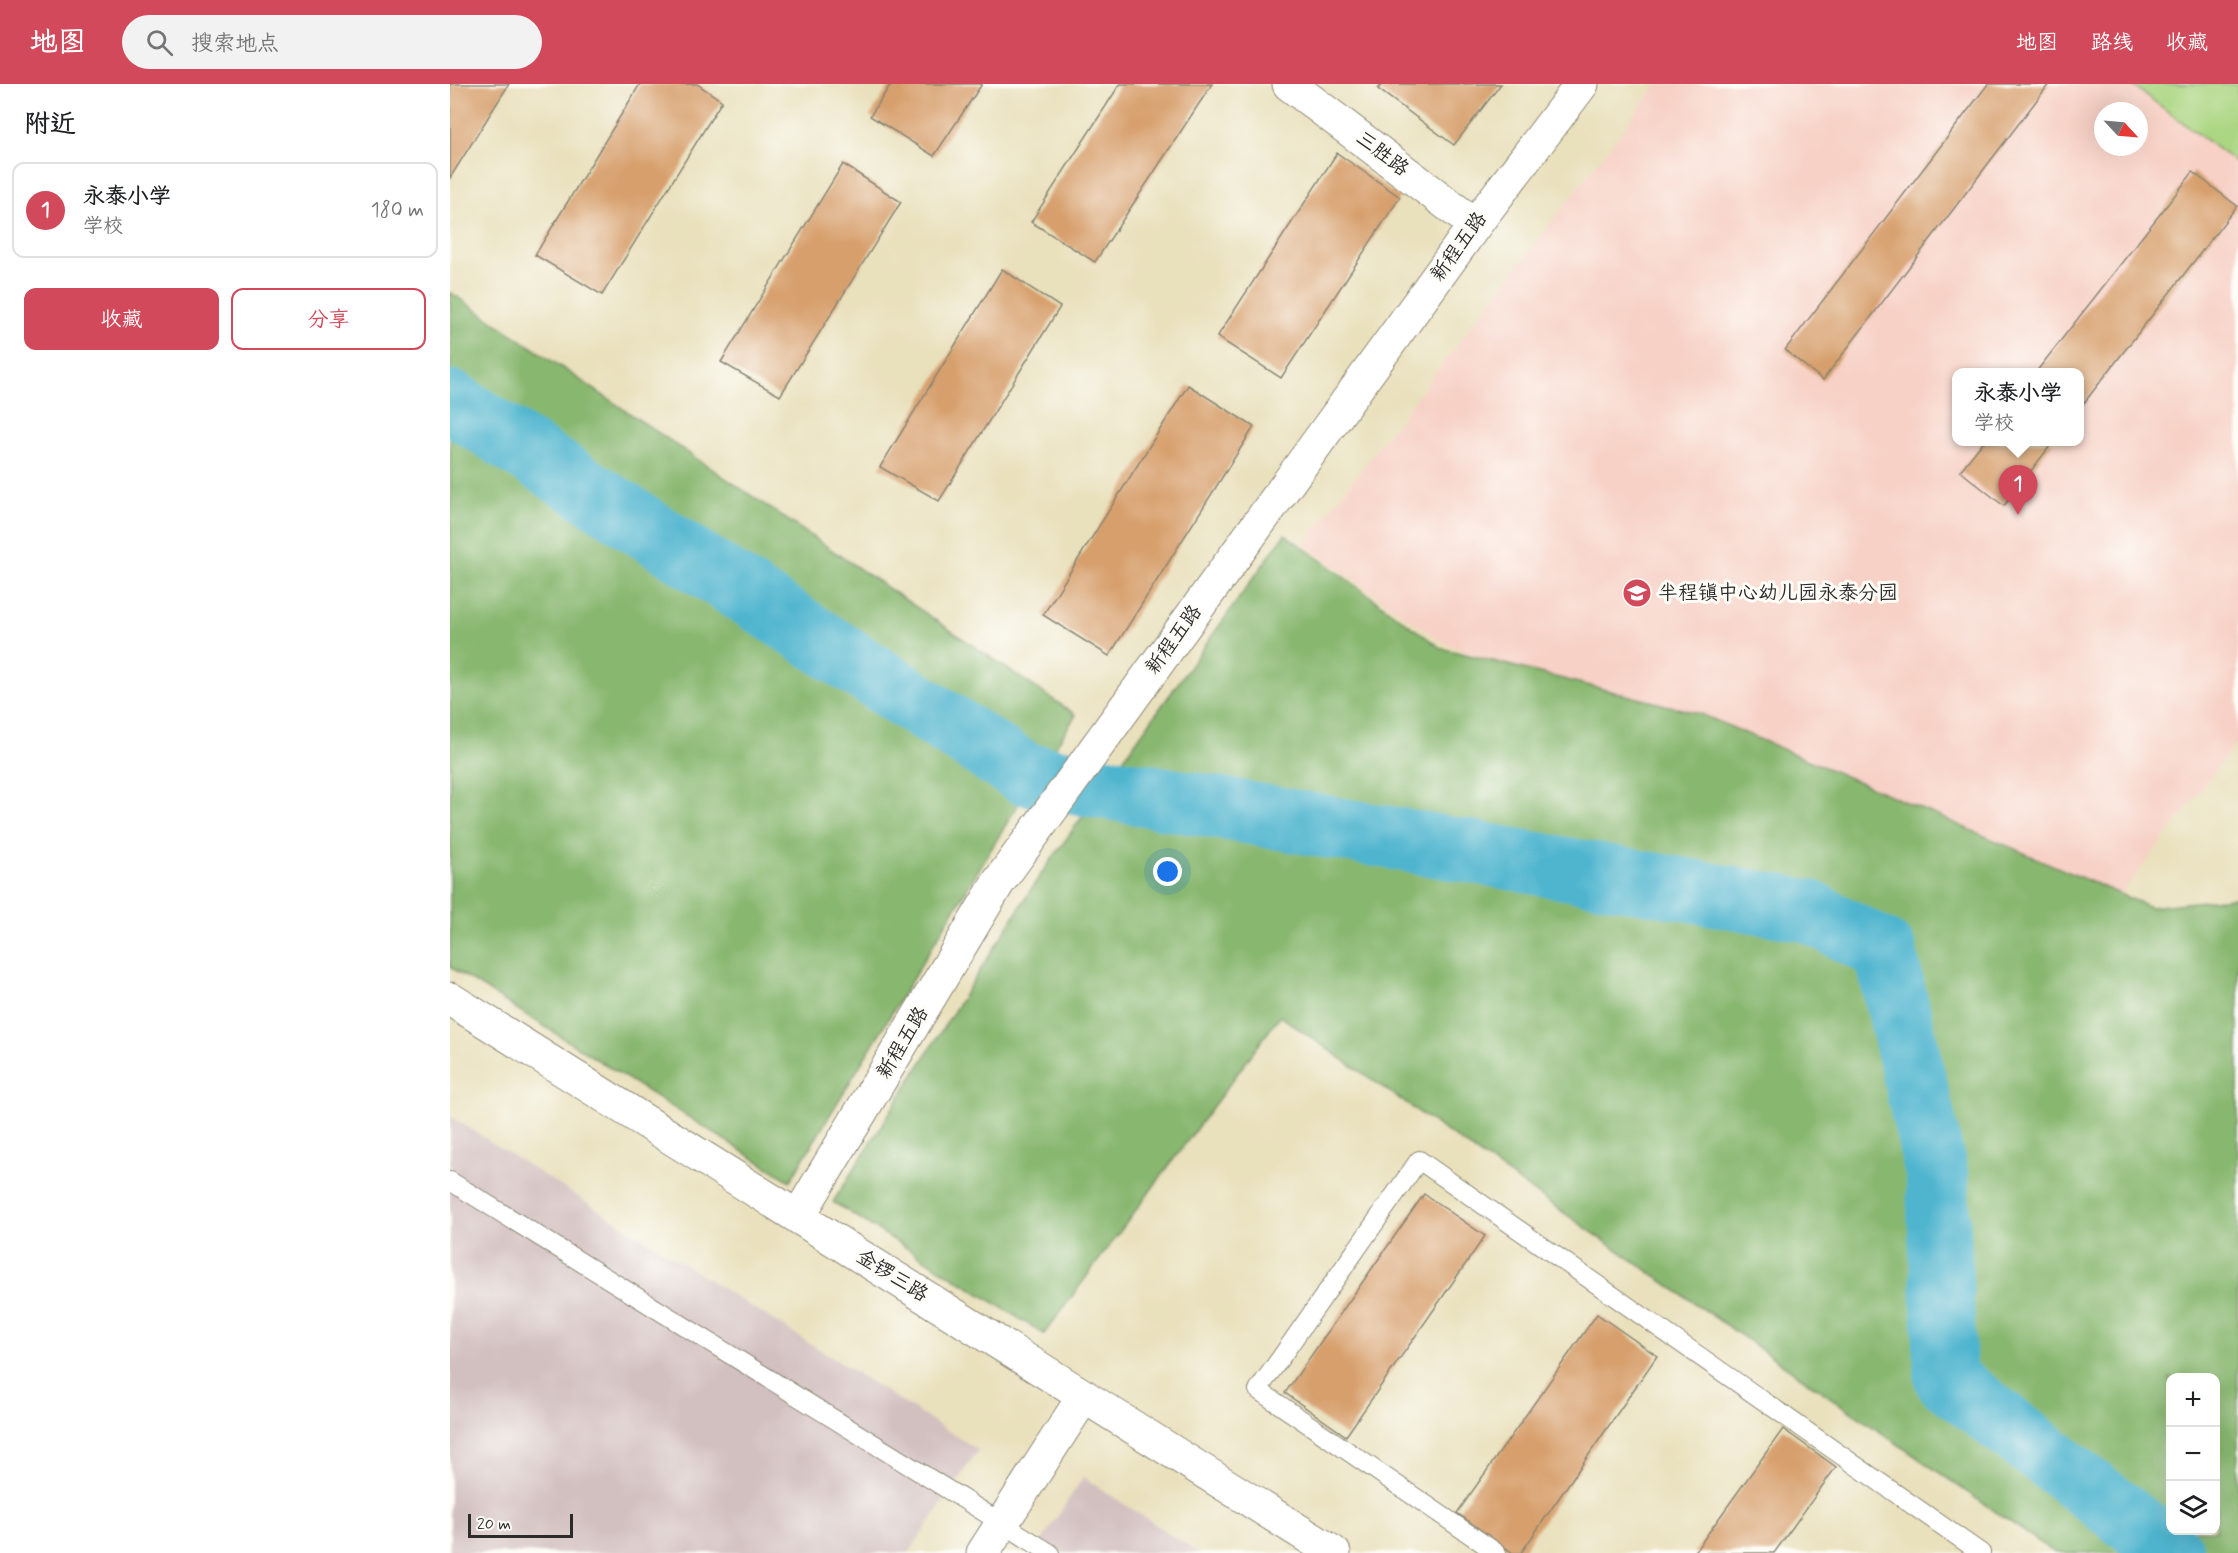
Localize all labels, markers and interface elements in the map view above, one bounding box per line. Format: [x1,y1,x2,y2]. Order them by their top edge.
search box [122,15,542,69]
text: 地图 [30,25,86,62]
icon: search [143,26,176,59]
text: 地图 [2016,29,2058,57]
text: 路线 [2091,29,2133,57]
text: 收藏 [2166,29,2208,57]
text: 搜索地点 [191,30,279,58]
north arrow [2094,102,2148,156]
text: 附近 [24,108,76,142]
street label: 三胜路 [1350,125,1415,183]
text: 永泰小学 [83,183,171,211]
text: 1 [41,197,50,224]
text: 180 m [371,197,424,224]
street label: 新程五路 [1425,206,1494,287]
text: 学校 [83,213,123,240]
button: 收藏 [24,288,219,350]
button: 分享 [231,288,426,350]
popup [1952,368,2084,446]
text: 永泰小学 [1974,380,2062,408]
text: 学校 [1974,410,2014,437]
pin: 1 [1998,466,2038,515]
school or university icon: 半程镇中心幼儿园永泰分园 [1621,577,1653,609]
place label: 半程镇中心幼儿园永泰分园 [1658,580,1898,607]
street label: 新程五路 [1140,599,1209,680]
your location [1153,857,1182,886]
street label: 新程五路 [871,1001,936,1084]
street label: 金锣三路 [851,1243,934,1309]
map controls [2166,1373,2220,1535]
button: + [2166,1373,2220,1427]
button: − [2166,1427,2220,1481]
button: layers [2166,1481,2220,1535]
scale bar [468,1511,573,1538]
text: 20 m [477,1514,511,1535]

